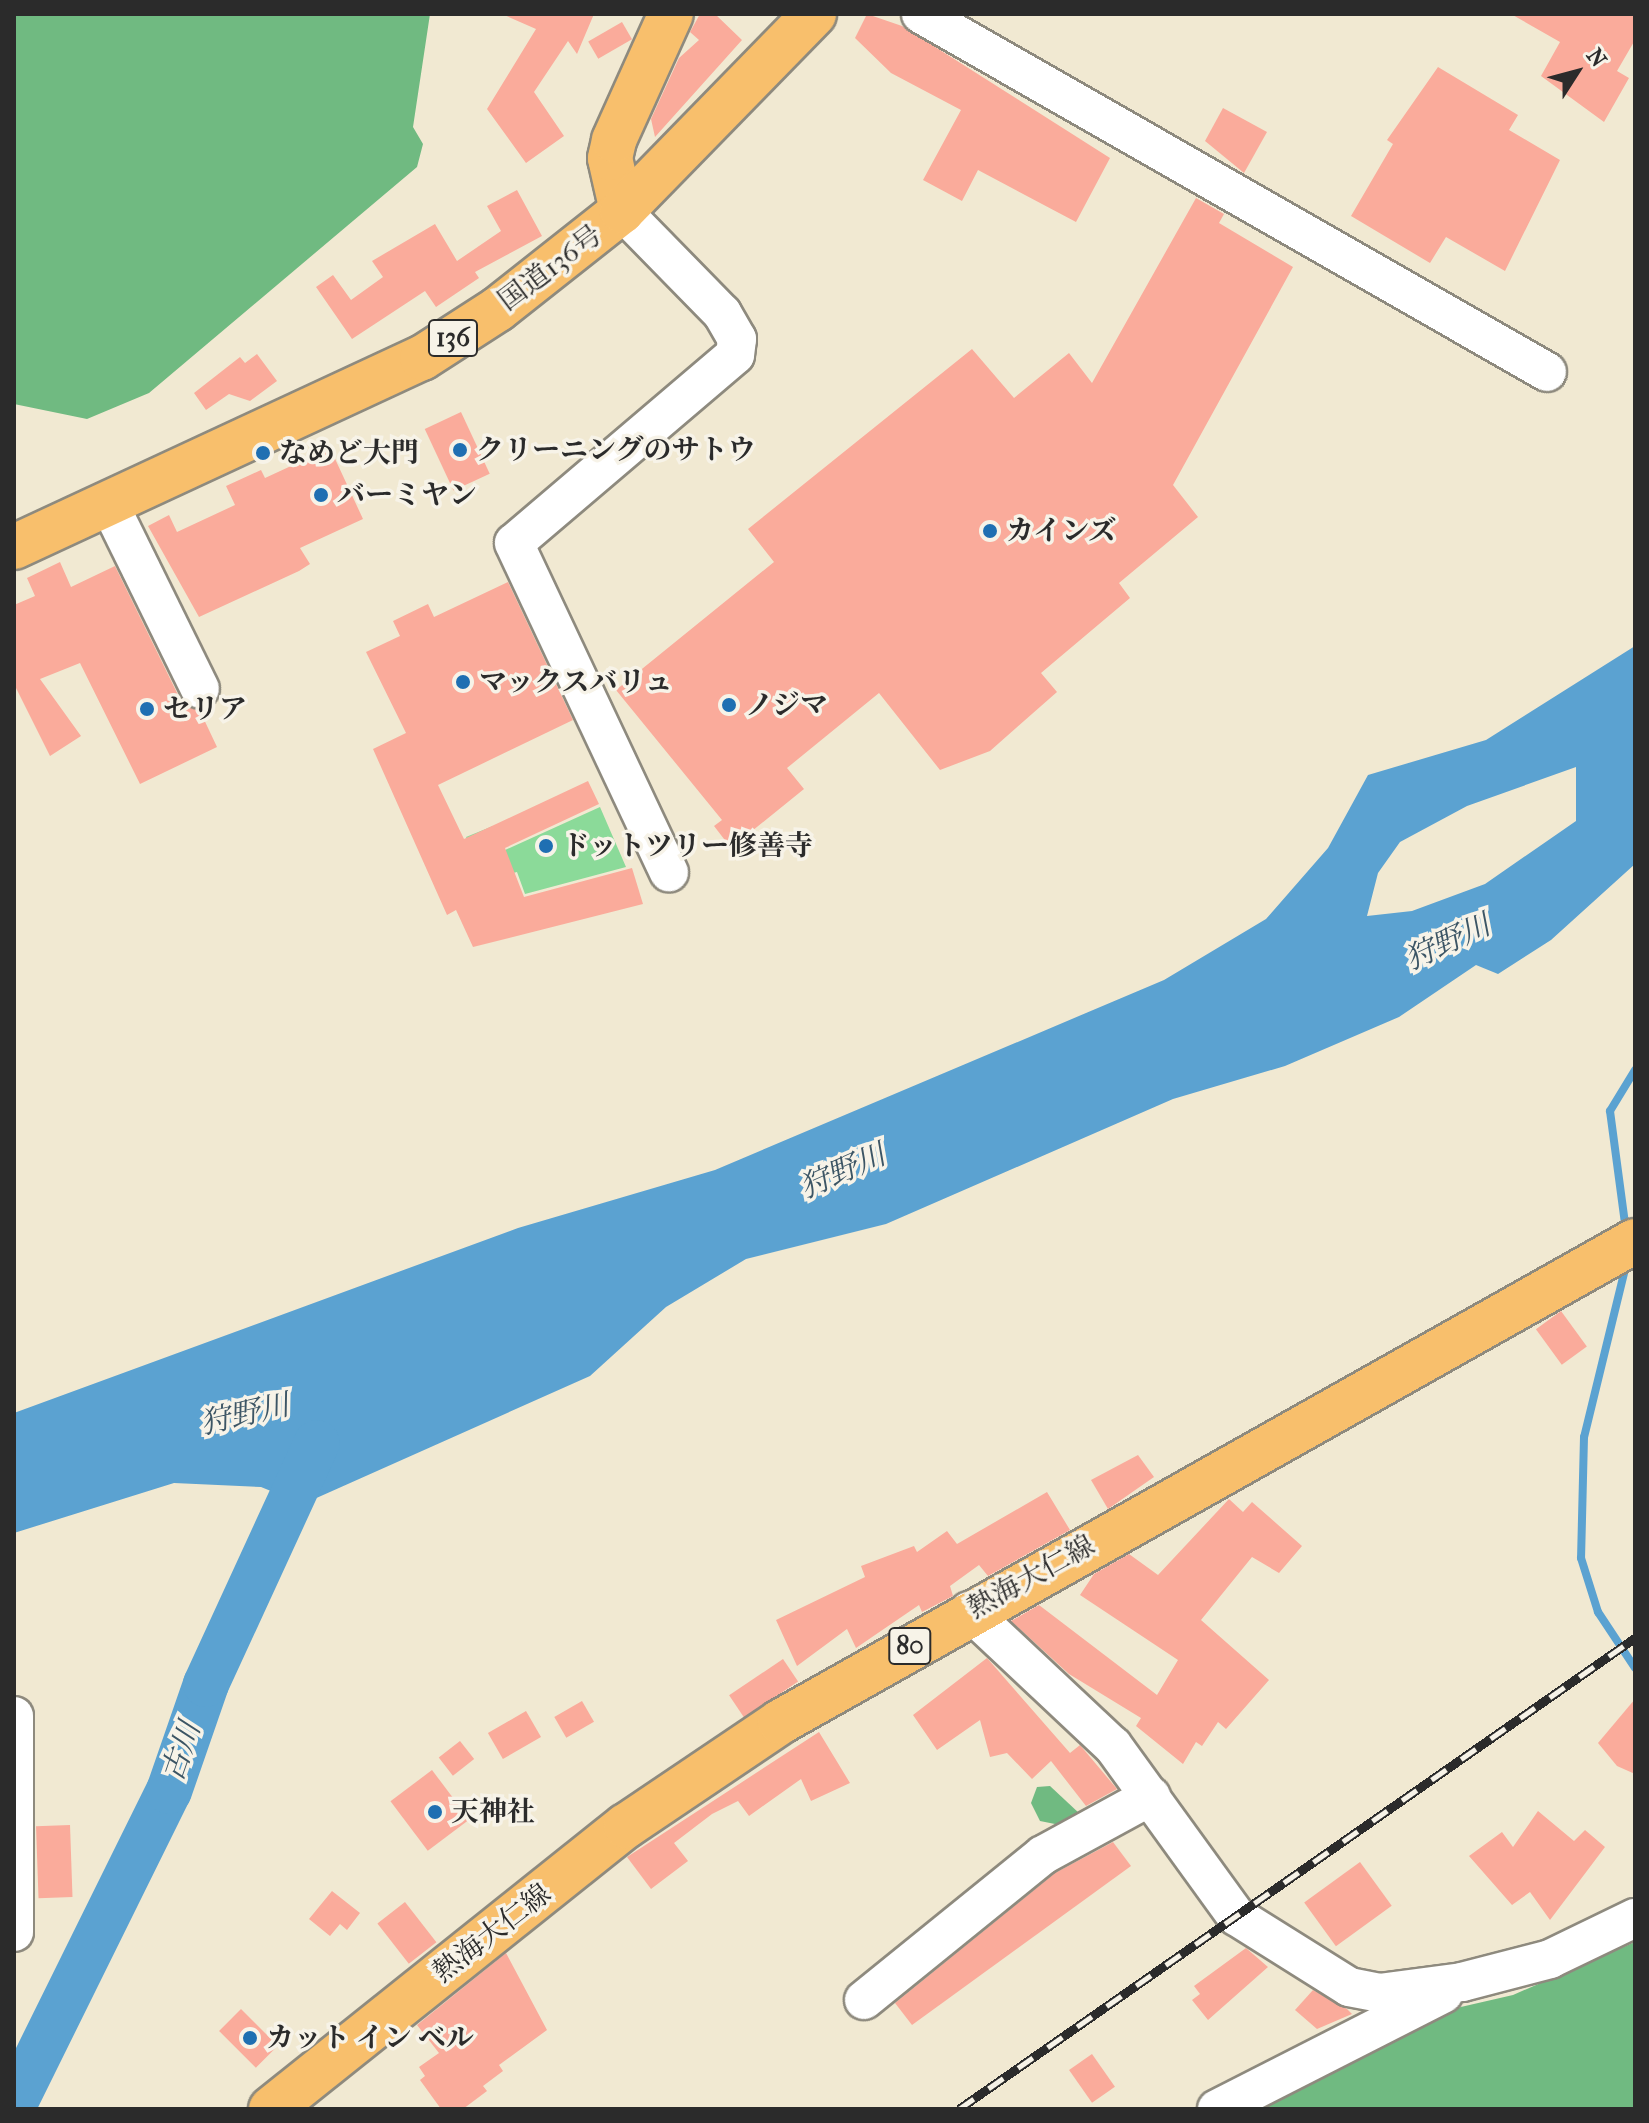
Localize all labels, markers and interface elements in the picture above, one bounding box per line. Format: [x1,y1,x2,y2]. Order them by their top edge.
north arrow [1537,32,1617,112]
text: N [1581,43,1612,72]
street label: 国道136号 [492,218,608,318]
road number: 136 [427,316,479,360]
place label: クリーニングのサトウ [476,433,756,467]
place label: なめど大門 [279,436,419,470]
marker: クリーニングのサトウ [451,441,469,459]
marker: なめど大門 [254,444,272,462]
place label: バーミヤン [337,478,477,512]
marker: バーミヤン [312,486,330,504]
place label: カインズ [1006,514,1118,548]
marker: カインズ [981,522,999,540]
place label: マックスバリュ [479,665,675,699]
marker: マックスバリュ [454,673,472,691]
place label: ノジマ [745,688,829,722]
place label: セリア [163,692,247,726]
marker: ノジマ [720,696,738,714]
marker: セリア [138,700,156,718]
place label: ドットツリー修善寺 [562,829,814,863]
marker: ドットツリー修善寺 [537,837,555,855]
water label: 狩野川 [1400,908,1496,978]
water label: 狩野川 [795,1137,891,1207]
water label: 狩野川 [197,1387,293,1443]
street label: 熱海大仁線 [962,1528,1100,1626]
road number: 80 [888,1624,932,1668]
water label: 古川 [155,1718,209,1786]
place label: 天神社 [451,1795,535,1829]
marker: 天神社 [426,1803,444,1821]
street label: 熱海大仁線 [426,1877,558,1989]
place label: カット イン ベル [266,2021,474,2055]
marker: カット イン ベル [241,2029,259,2047]

